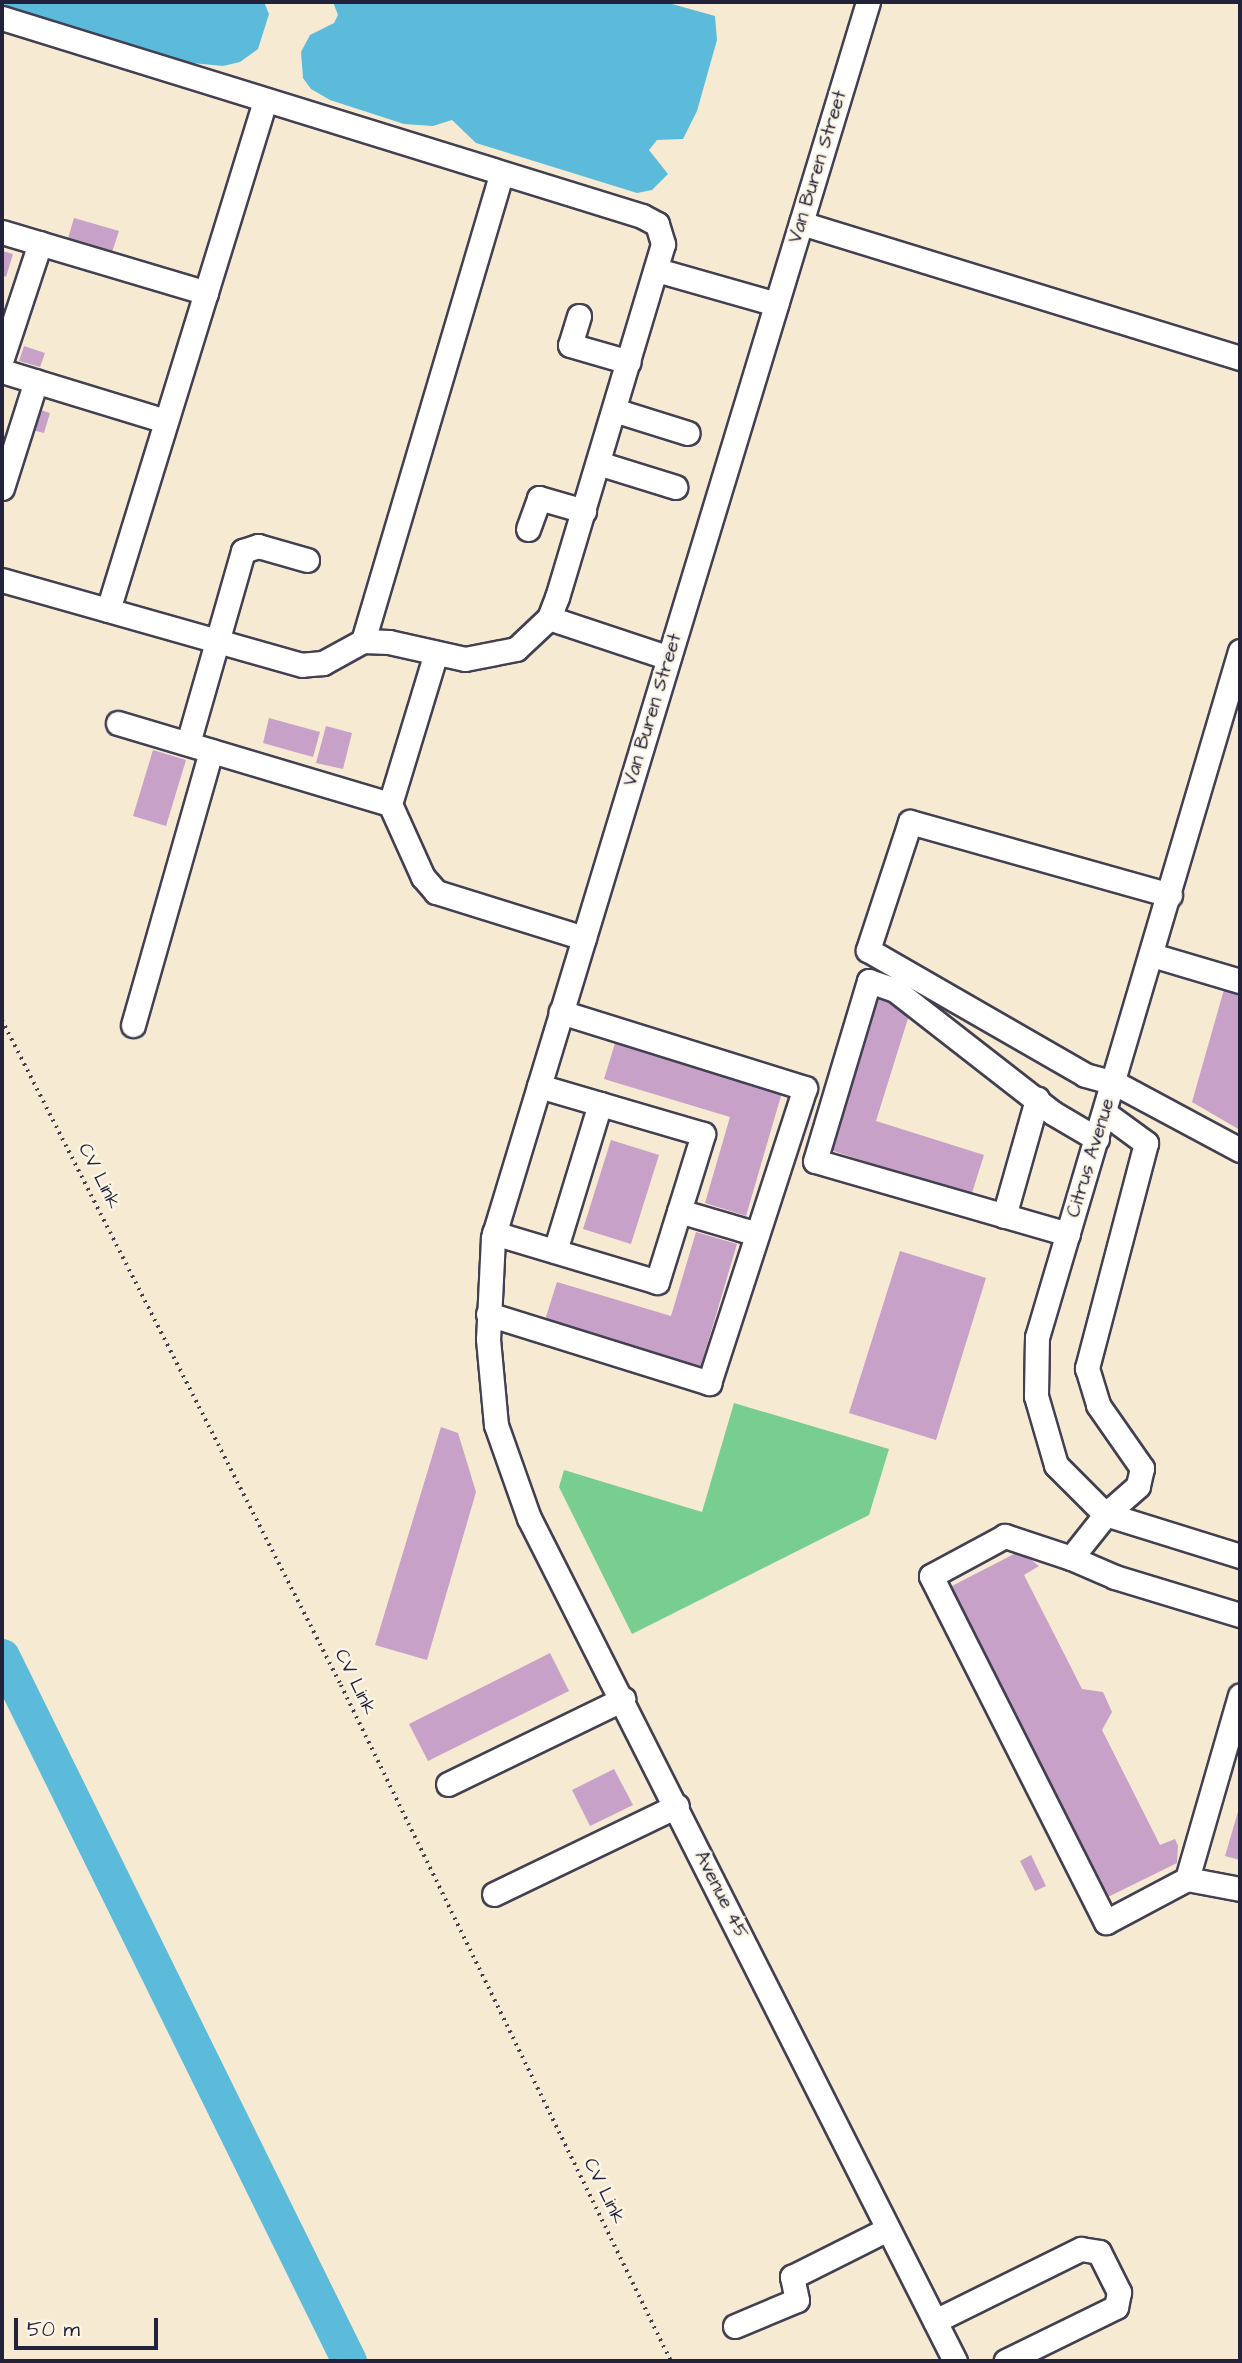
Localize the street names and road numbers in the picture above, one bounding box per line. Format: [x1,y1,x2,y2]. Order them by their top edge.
street label: Van Buren Street [784,88,852,246]
street label: Van Buren Street [619,631,687,789]
street label: Citrus Avenue [1062,1096,1120,1220]
street label: CV Link [73,1140,125,1212]
street label: CV Link [329,1645,381,1719]
street label: Avenue 45 [689,1847,753,1943]
street label: CV Link [578,2154,630,2228]

